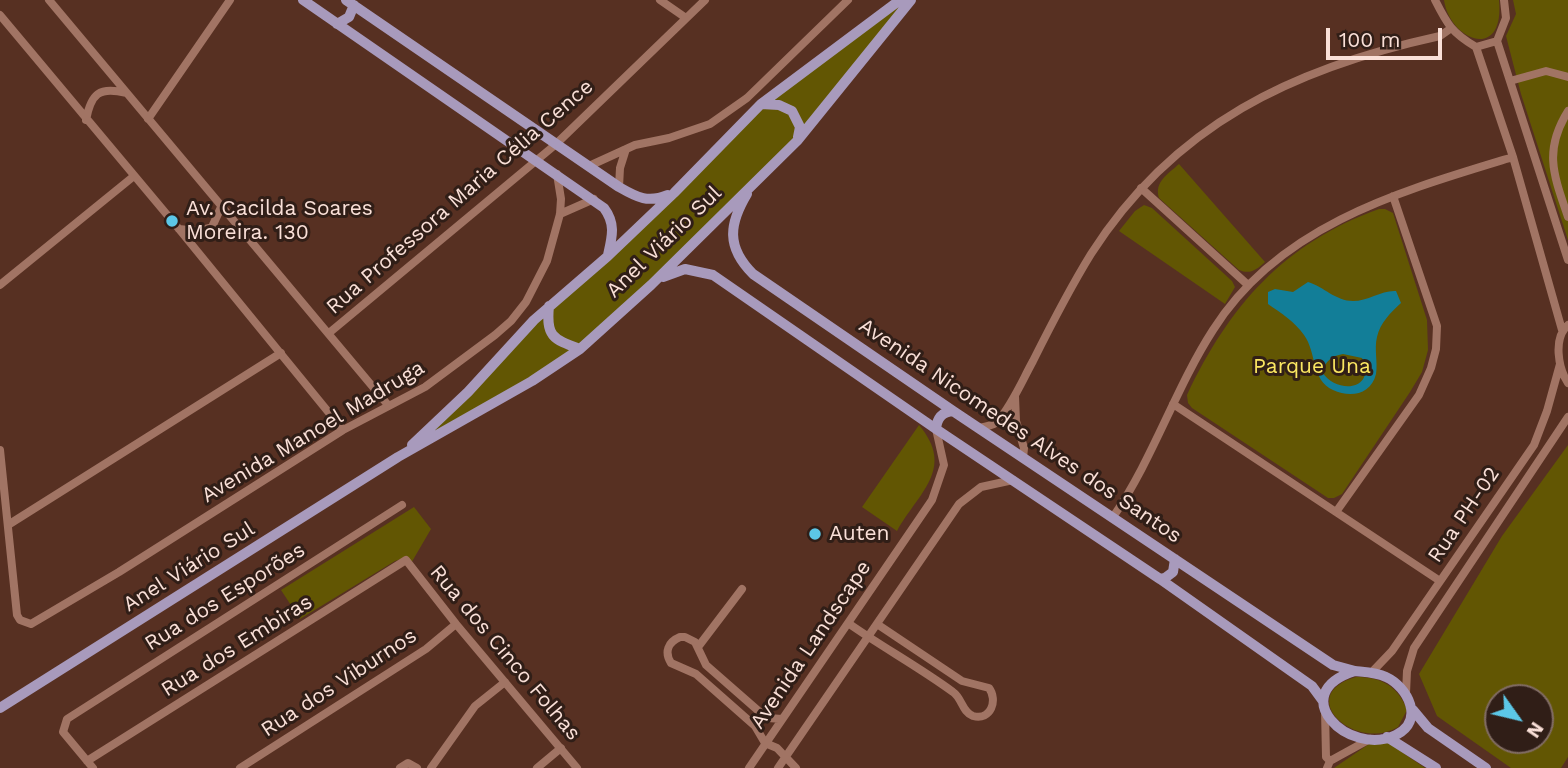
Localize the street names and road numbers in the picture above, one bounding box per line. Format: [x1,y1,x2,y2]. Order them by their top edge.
street label: Rua Professora Maria Célia Cence [321,74,599,320]
street label: Anel Viário Sul [601,181,727,303]
street label: Avenida Nicomedes Alves dos Santos [854,313,1186,549]
street label: Avenida Manoel Madruga [197,355,429,509]
street label: Rua PH-02 [1423,462,1505,568]
street label: Anel Viário Sul [119,516,259,618]
street label: Rua dos Esporões [140,538,310,656]
street label: Avenida Landscape [745,556,877,734]
street label: Rua dos Cinco Folhas [424,560,586,746]
street label: Rua dos Embiras [157,589,317,703]
street label: Rua dos Viburnos [257,623,421,743]

